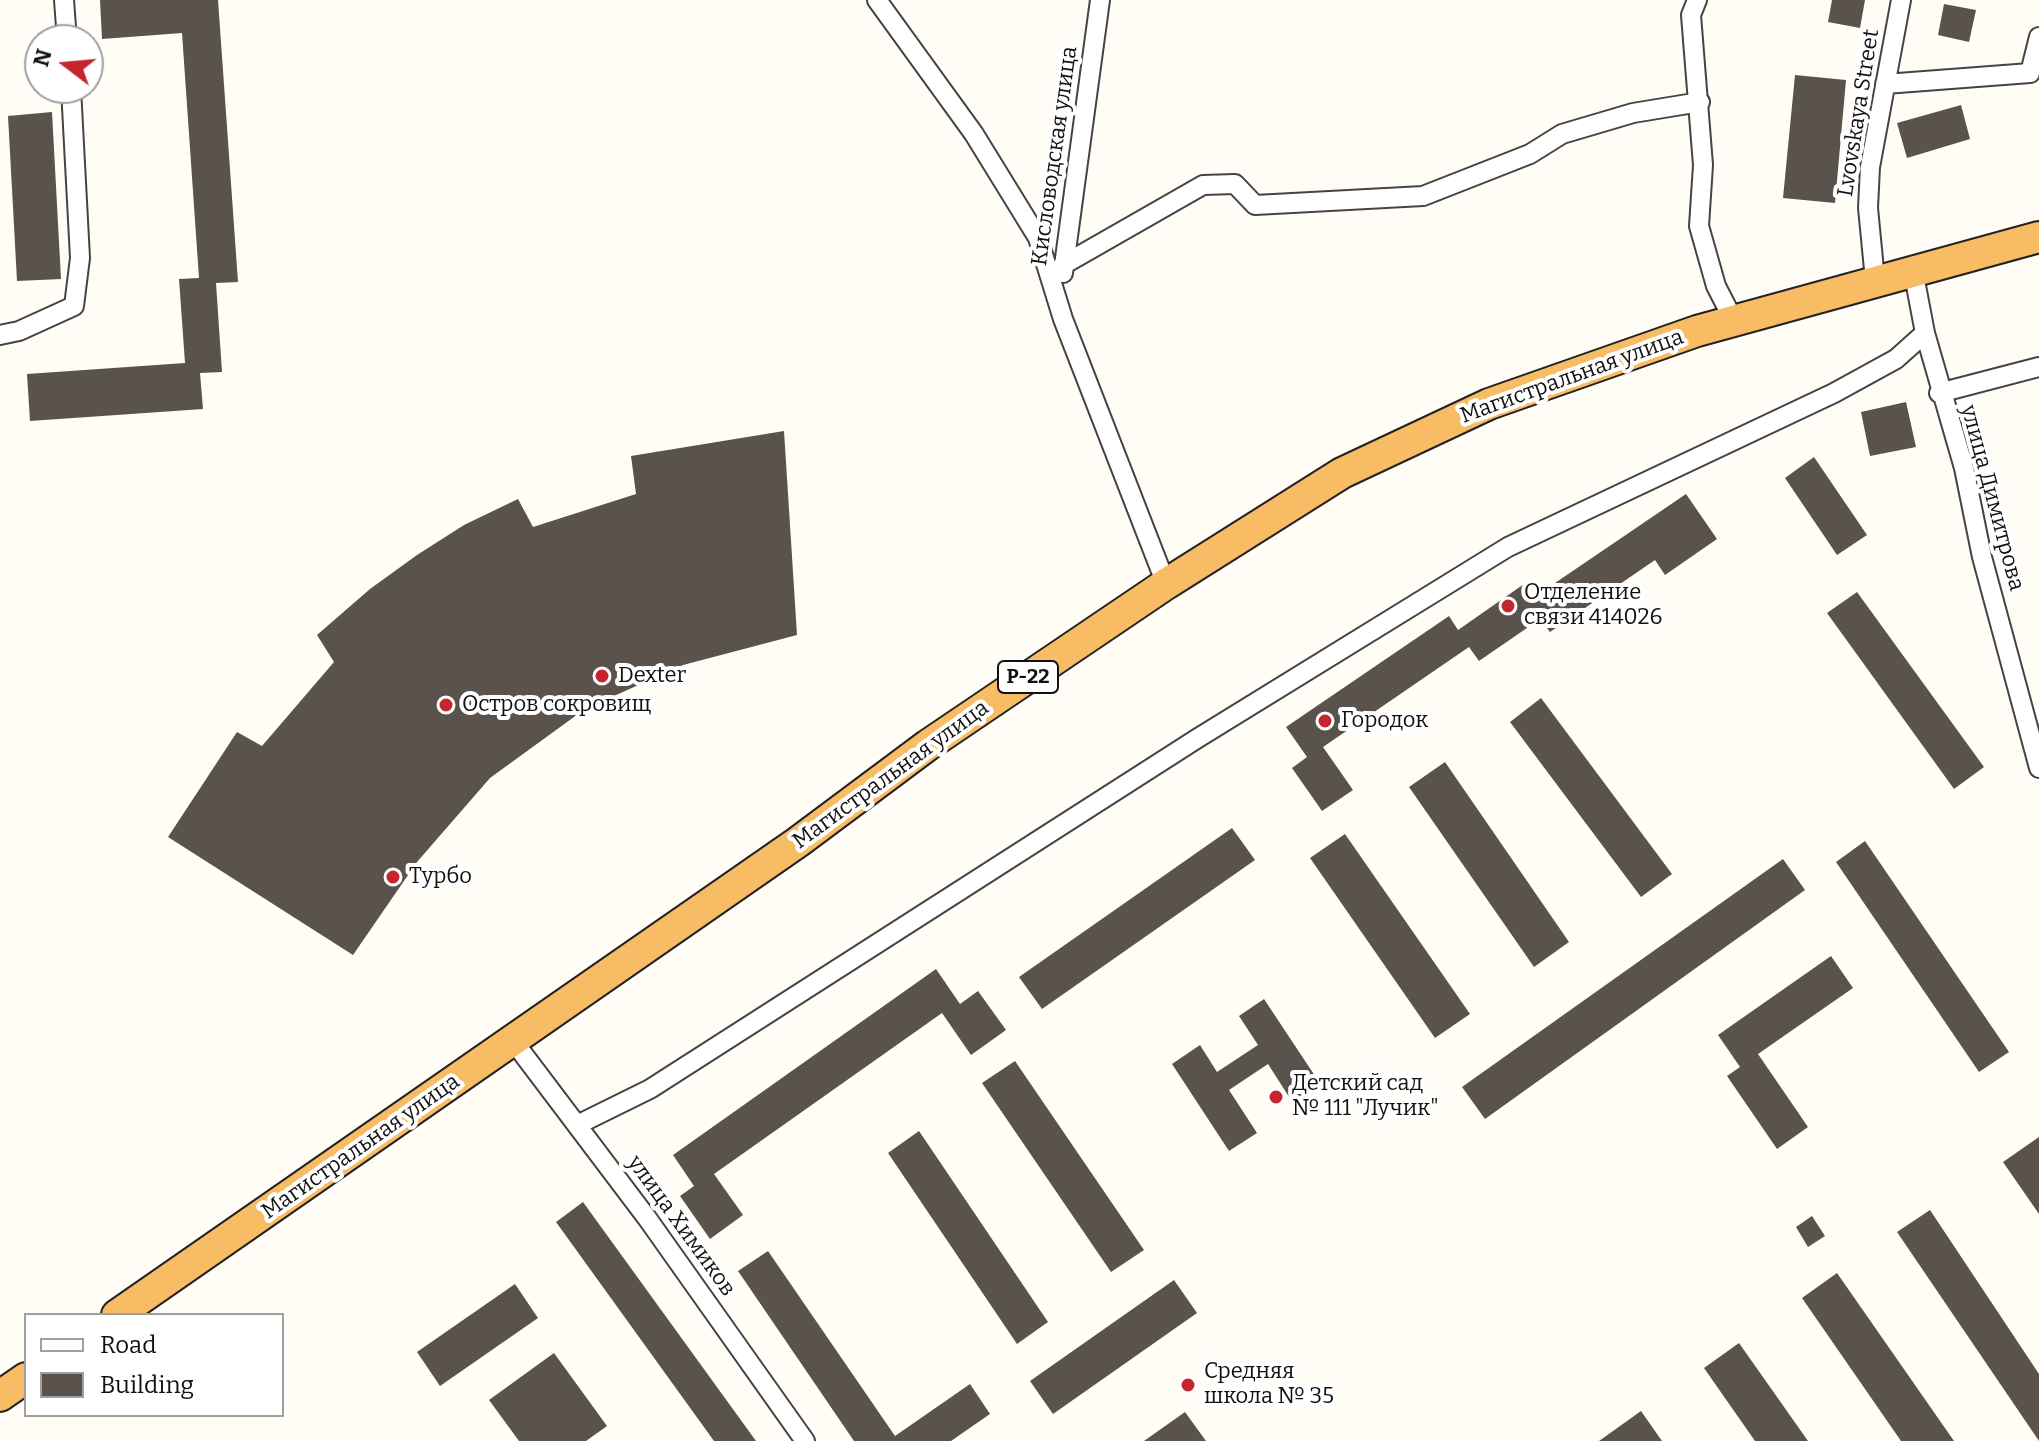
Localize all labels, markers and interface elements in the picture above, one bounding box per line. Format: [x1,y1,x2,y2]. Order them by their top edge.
north arrow [24,24,104,104]
street label: Lvovskaya Street [1833,27,1885,199]
street label: Кисловодская улица [1027,45,1083,267]
text: N [27,46,58,70]
street label: Магистральная улица [1457,324,1687,430]
street label: улица Димитрова [1955,402,2029,594]
place label: Отделение связи 414026 [1524,580,1662,632]
marker: Отделение связи 414026 [1499,597,1517,615]
road number: Р-22 [998,661,1058,693]
place label: Dexter [618,663,686,689]
marker: Dexter [593,667,611,685]
place label: Остров сокровищ [462,692,651,718]
street label: Магистральная улица [788,695,994,855]
marker: Остров сокровищ [437,696,455,714]
place label: Городок [1341,708,1428,734]
marker: Городок [1316,712,1334,730]
place label: Турбо [409,864,472,890]
marker: Турбо [384,868,402,886]
street label: Магистральная улица [257,1069,465,1225]
place label: Детский сад № 111 "Лучик" [1292,1071,1439,1122]
marker: Детский сад № 111 "Лучик" [1267,1088,1285,1106]
street label: улица Химиков [621,1151,741,1301]
legend [24,1313,284,1417]
text: Road [100,1331,156,1359]
place label: Средняя школа № 35 [1204,1359,1334,1410]
text: Building [100,1371,194,1399]
marker: Средняя школа № 35 [1179,1376,1197,1394]

